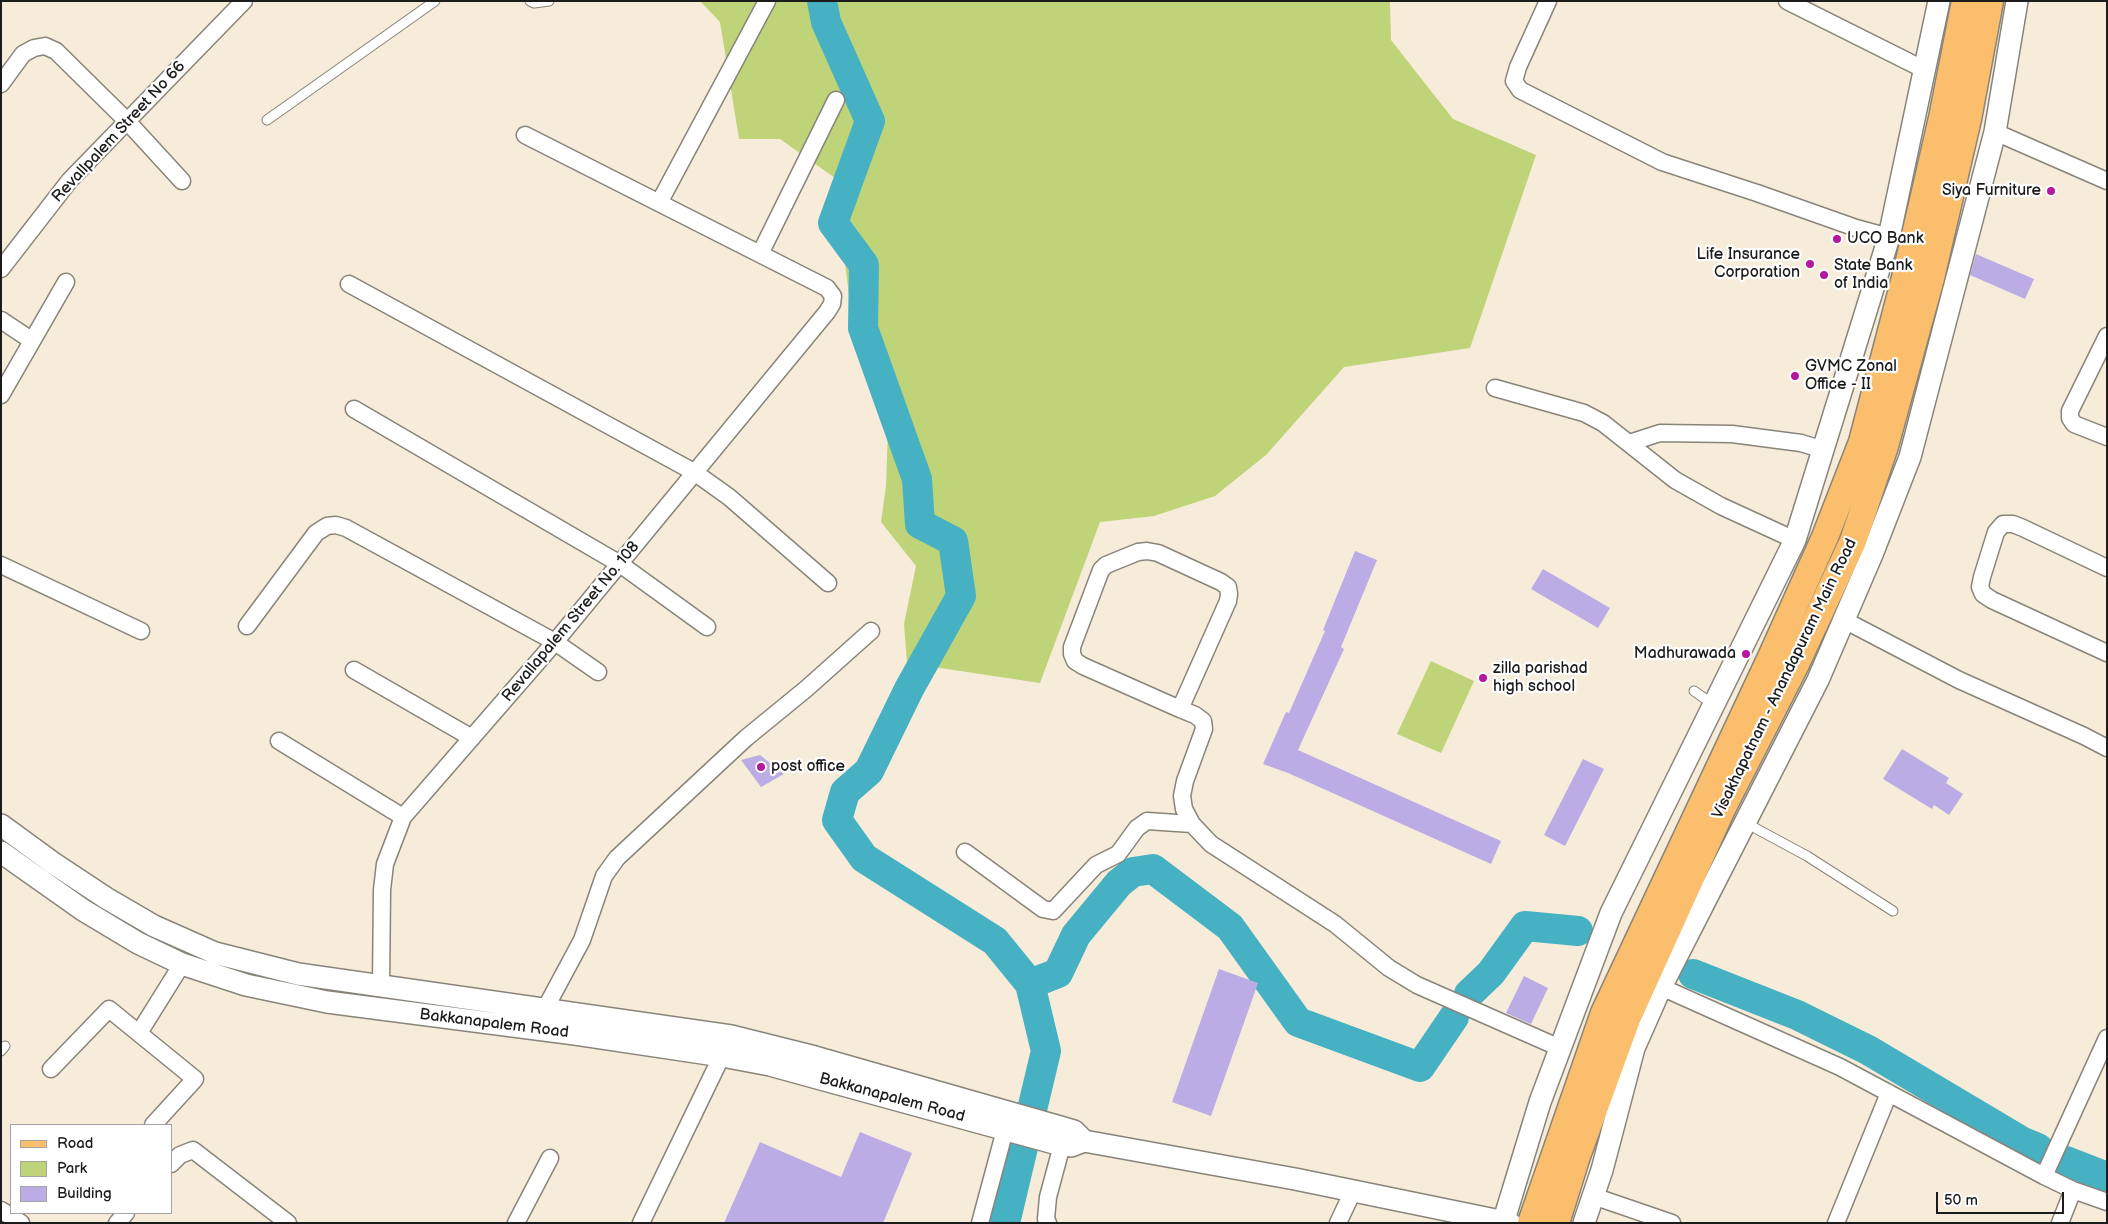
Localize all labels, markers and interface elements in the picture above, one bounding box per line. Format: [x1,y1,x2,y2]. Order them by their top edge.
street label: Revallpalem Street No 66 [48,57,190,207]
place label: Siya Furniture [1942,181,2041,201]
marker: Siya Furniture [2045,185,2057,197]
place label: UCO Bank [1847,229,1923,249]
marker: UCO Bank [1831,233,1843,245]
place label: Life Insurance Corporation [1697,245,1800,283]
place label: State Bank of India [1834,256,1912,294]
marker: Life Insurance Corporation [1804,258,1816,270]
marker: State Bank of India [1818,269,1830,281]
place label: GVMC Zonal Office - II [1805,357,1897,395]
marker: GVMC Zonal Office - II [1789,370,1801,382]
street label: Visakhapatnam - Anandapuram Main Road [1709,536,1861,822]
street label: Revallapalem Street No. 108 [498,538,644,706]
place label: Madhurawada [1634,644,1736,664]
marker: Madhurawada [1740,648,1752,660]
place label: zilla parishad high school [1493,659,1588,697]
marker: zilla parishad high school [1477,672,1489,684]
place label: post office [771,757,845,777]
marker: post office [755,761,767,773]
street label: Bakkanapalem Road [418,1005,570,1043]
street label: Bakkanapalem Road [817,1069,967,1127]
legend [10,1124,172,1214]
text: Road [57,1134,93,1153]
text: Park [57,1159,87,1178]
scale bar [1938,1182,2066,1214]
text: Building [57,1184,112,1203]
text: 50 m [1944,1191,1978,1210]

